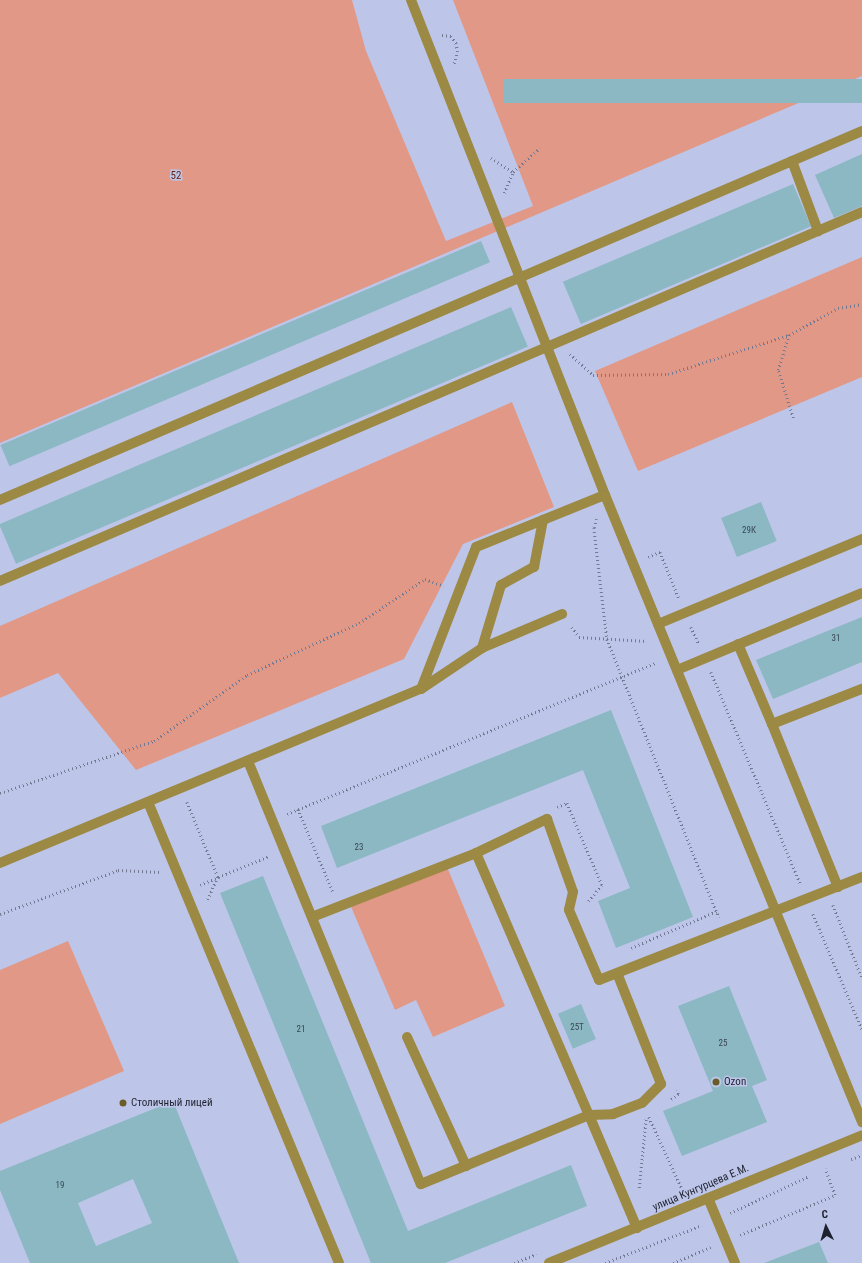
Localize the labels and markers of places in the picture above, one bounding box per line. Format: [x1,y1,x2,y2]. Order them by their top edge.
place label: Ozon [724,1075,746,1089]
marker: Ozon [711,1077,721,1087]
place label: Столичный лицей [131,1096,213,1110]
marker: Столичный лицей [118,1098,128,1108]

